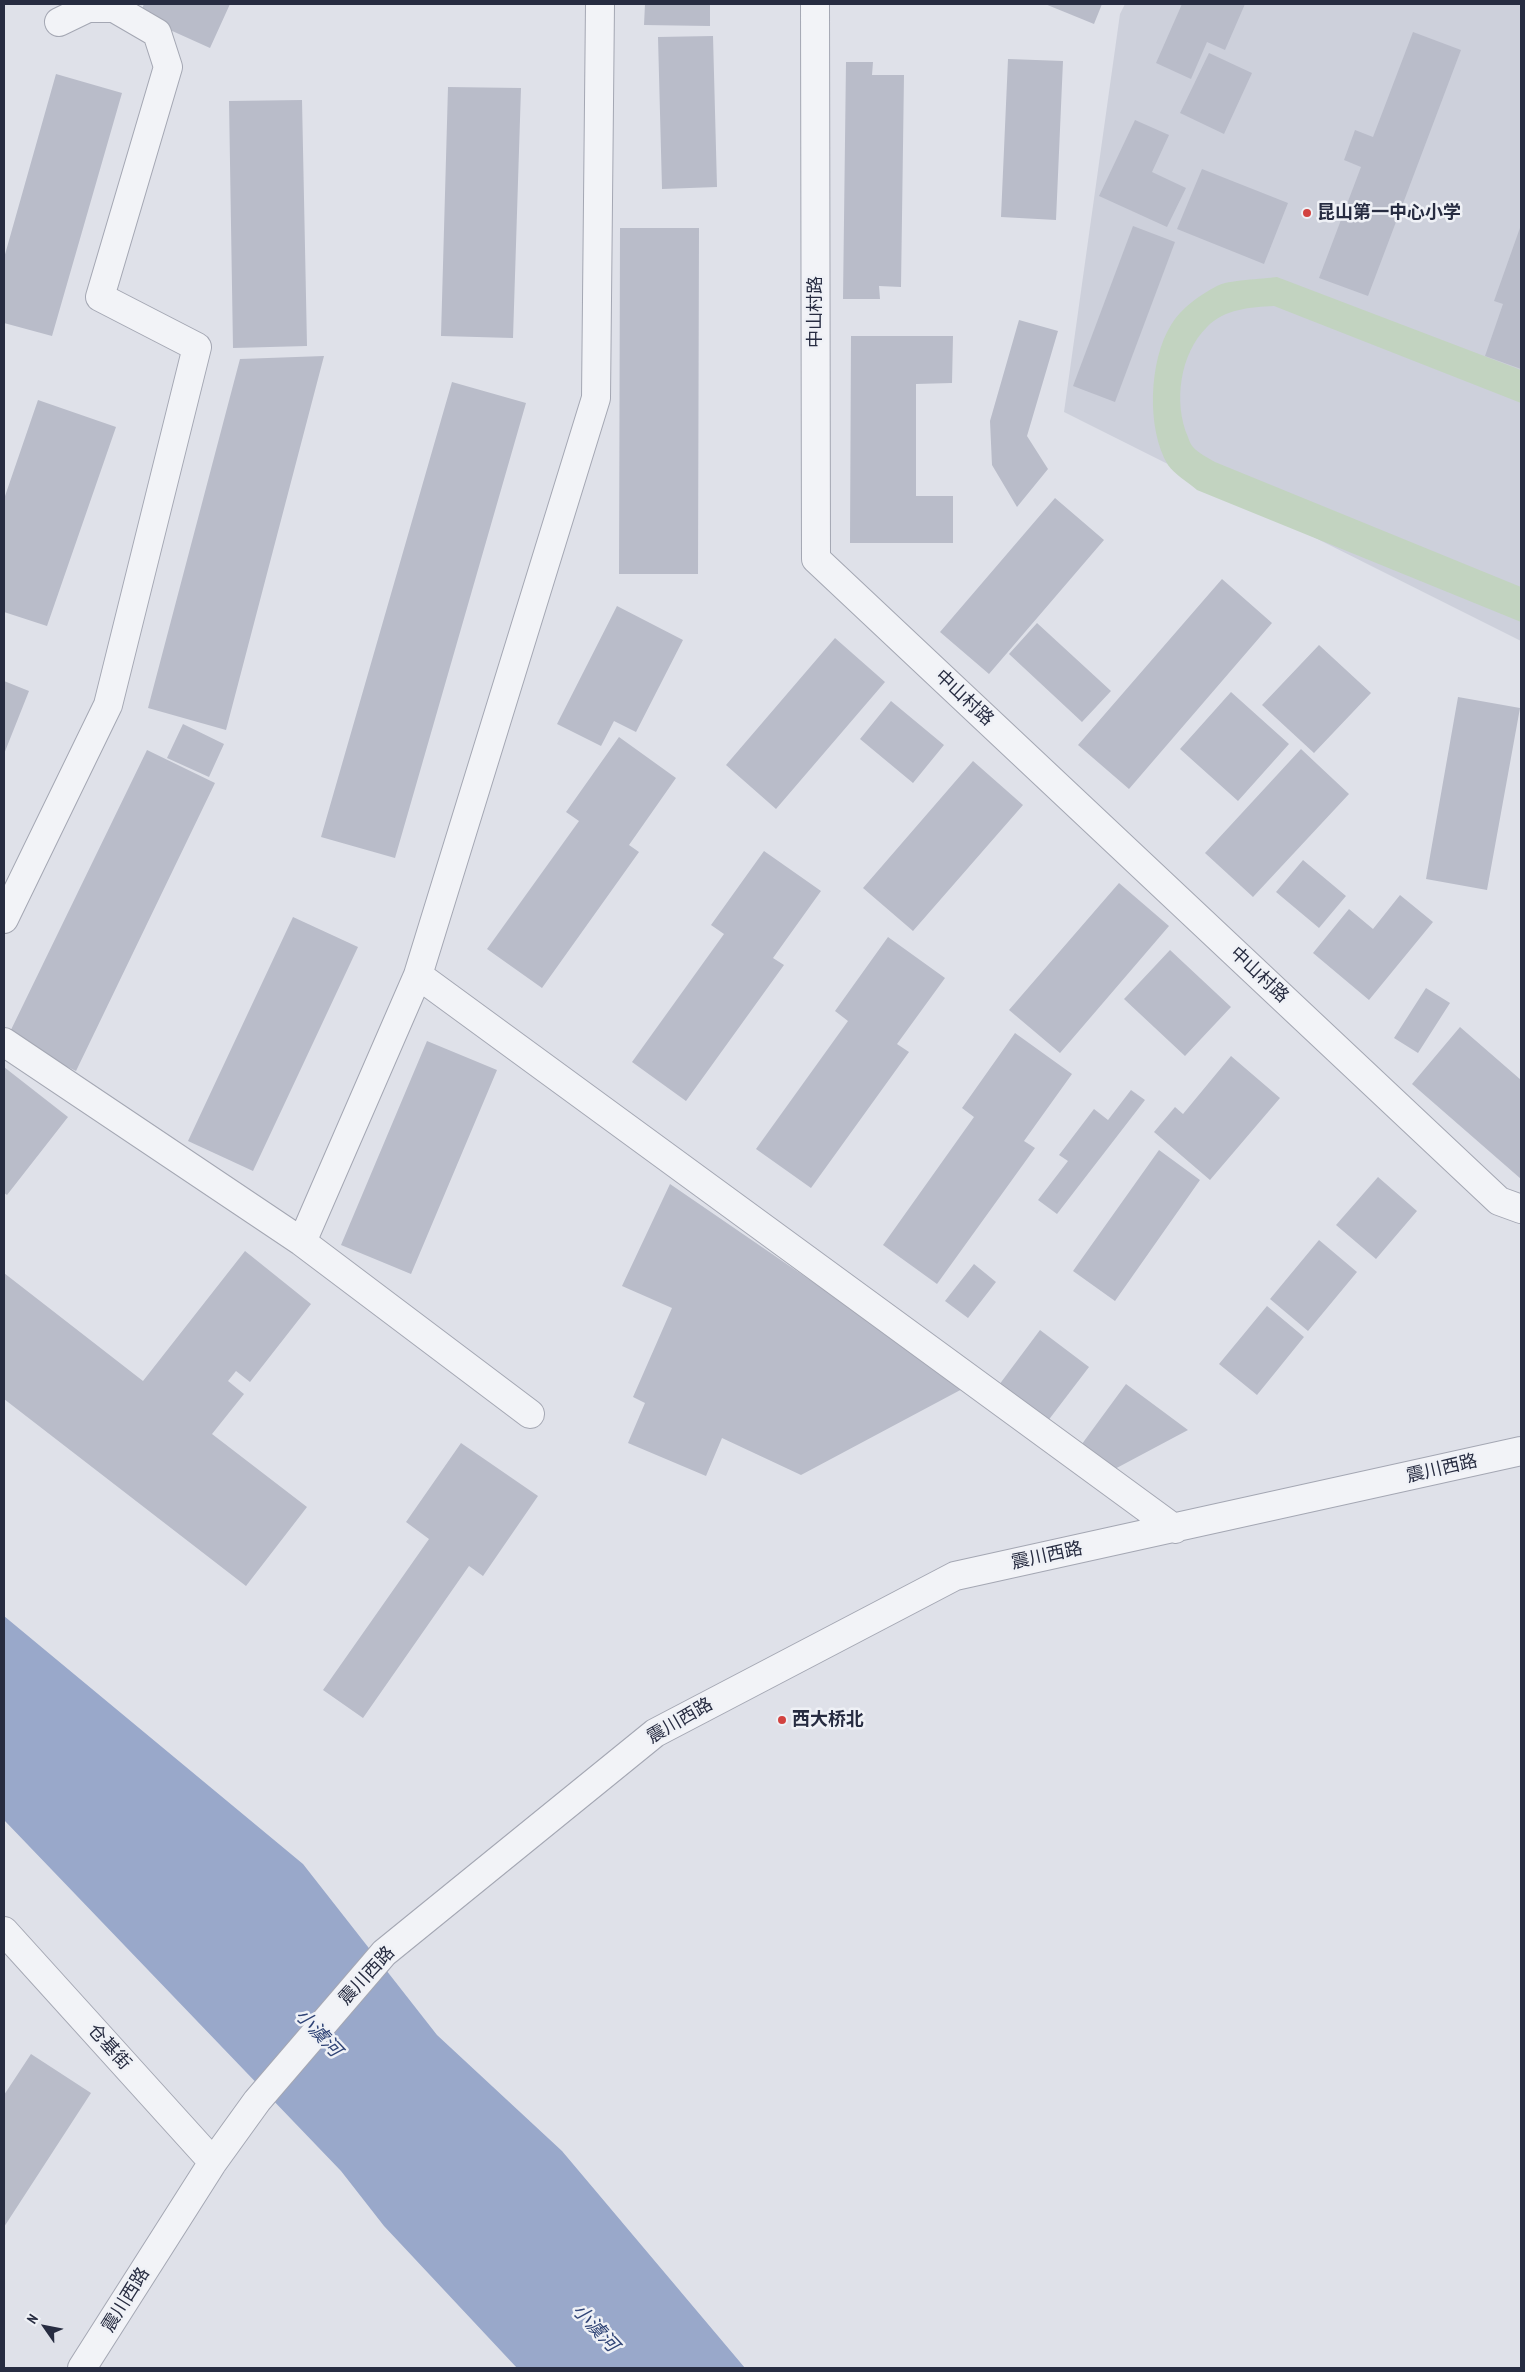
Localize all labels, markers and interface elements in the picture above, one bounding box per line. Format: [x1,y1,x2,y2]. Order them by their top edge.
place label: 昆山第一中心小学 [1317,202,1461,224]
marker: 昆山第一中心小学 [1301,207,1313,219]
street label: 中山村路 [805,276,827,348]
street label: 中山村路 [930,666,998,730]
street label: 中山村路 [1225,943,1293,1007]
street label: 震川西路 [1404,1450,1480,1488]
street label: 震川西路 [1010,1538,1084,1574]
street label: 震川西路 [643,1694,717,1748]
place label: 西大桥北 [792,1709,864,1731]
marker: 西大桥北 [776,1714,788,1726]
street label: 震川西路 [335,1942,399,2010]
water label: 小澞河 [290,2004,346,2062]
street label: 仓基街 [83,2020,135,2074]
street label: 震川西路 [98,2264,154,2336]
water label: 小澞河 [567,2299,623,2357]
north arrow [20,2302,70,2352]
text: N [23,2311,42,2327]

